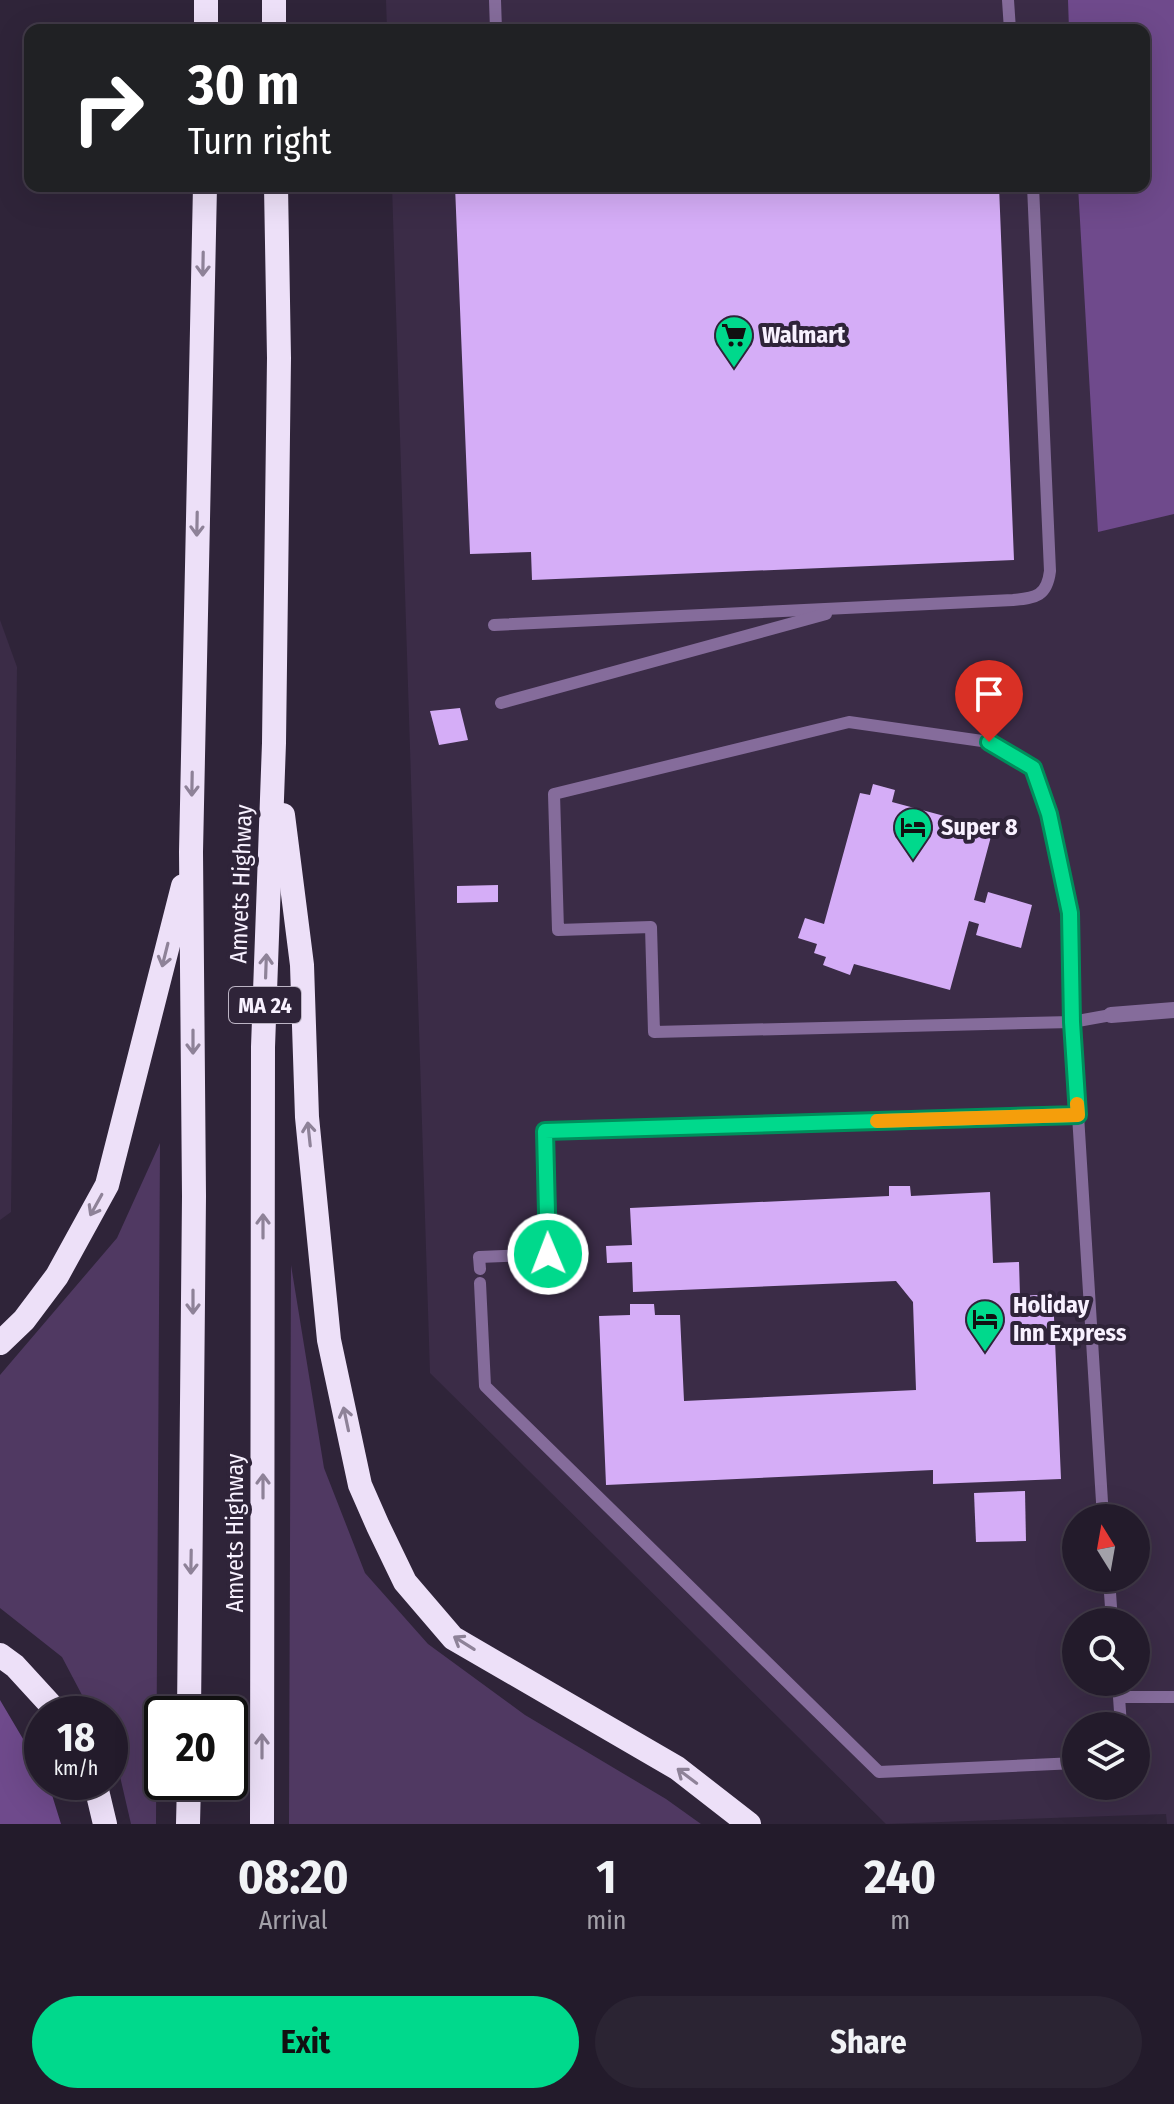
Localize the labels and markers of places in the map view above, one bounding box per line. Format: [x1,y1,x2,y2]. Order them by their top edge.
supermarket icon: Walmart [713,314,755,369]
place label: Walmart [762,321,846,349]
pin [955,660,1023,742]
hotel icon: Super 8 [892,806,934,861]
place label: Super 8 [941,813,1018,841]
place label: Holiday Inn Express [1013,1291,1127,1347]
hotel icon: Holiday Inn Express [964,1298,1006,1353]

